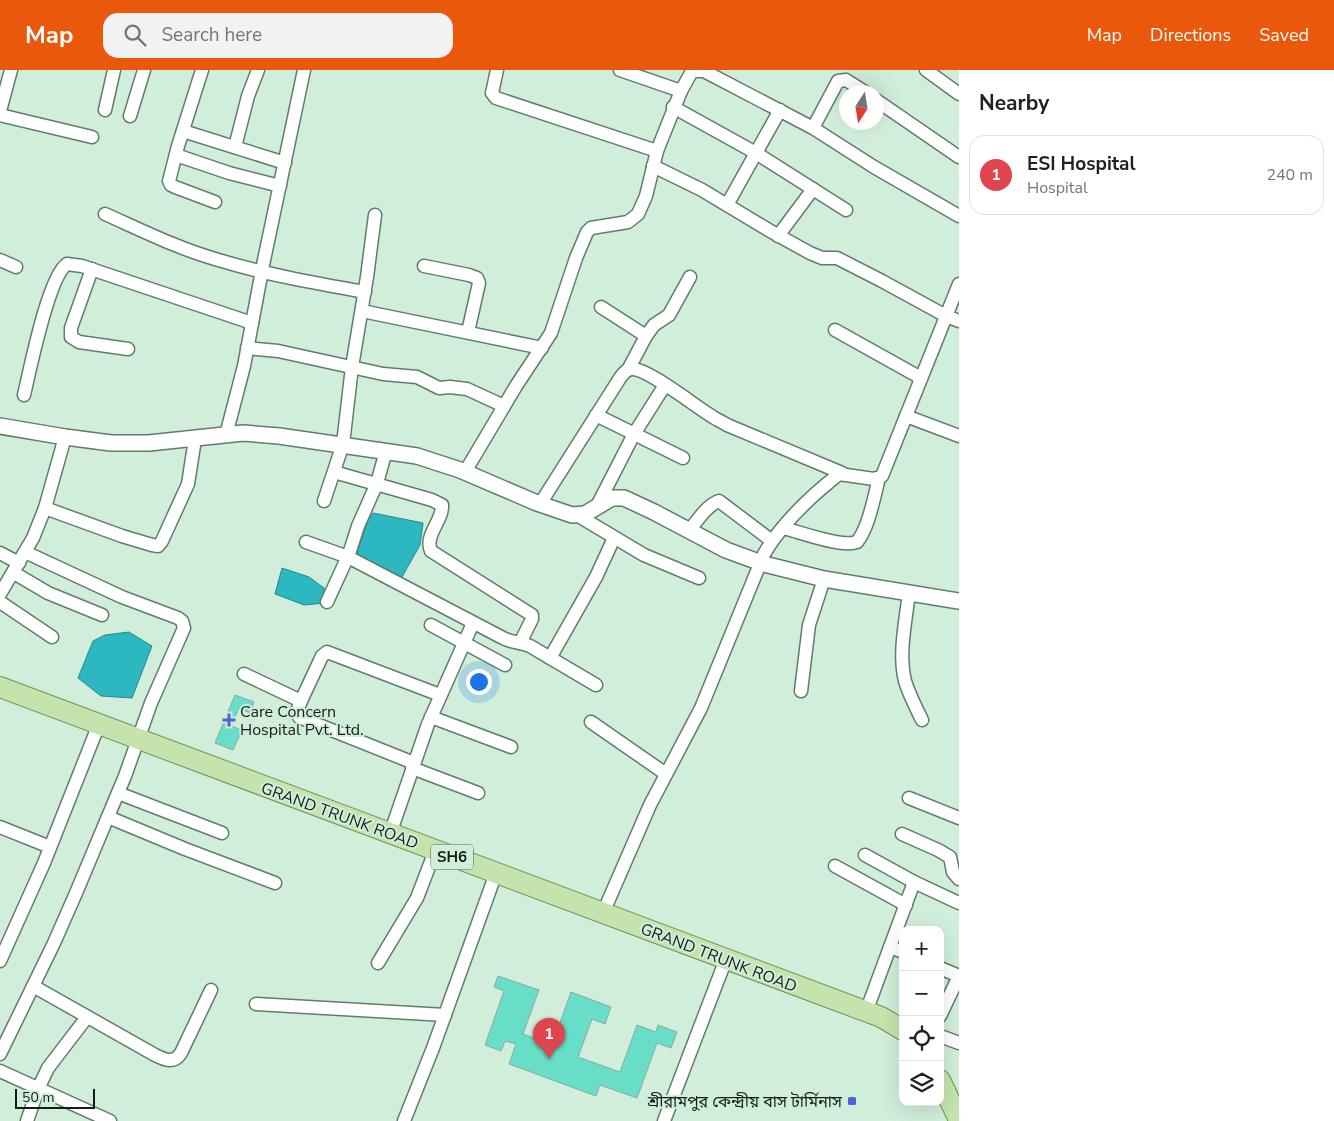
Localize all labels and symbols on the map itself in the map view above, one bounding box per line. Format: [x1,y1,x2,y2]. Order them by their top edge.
north arrow [839,85,884,130]
your location [466,669,492,695]
place label: Care Concern Hospital Pvt. Ltd. [240,701,364,741]
marker: Care Concern Hospital Pvt. Ltd. [222,713,236,727]
street label: GRAND TRUNK ROAD [258,777,421,855]
road number: SH6 [431,844,473,870]
street label: GRAND TRUNK ROAD [637,918,800,998]
pin: 1 [533,1018,565,1059]
scale bar [15,1086,95,1109]
place label: শ্রীরামপুর কেন্দ্রীয় বাস টার্মিনাস [647,1091,843,1113]
marker: শ্রীরামপুর কেন্দ্রীয় বাস টার্মিনাস [846,1095,858,1107]

